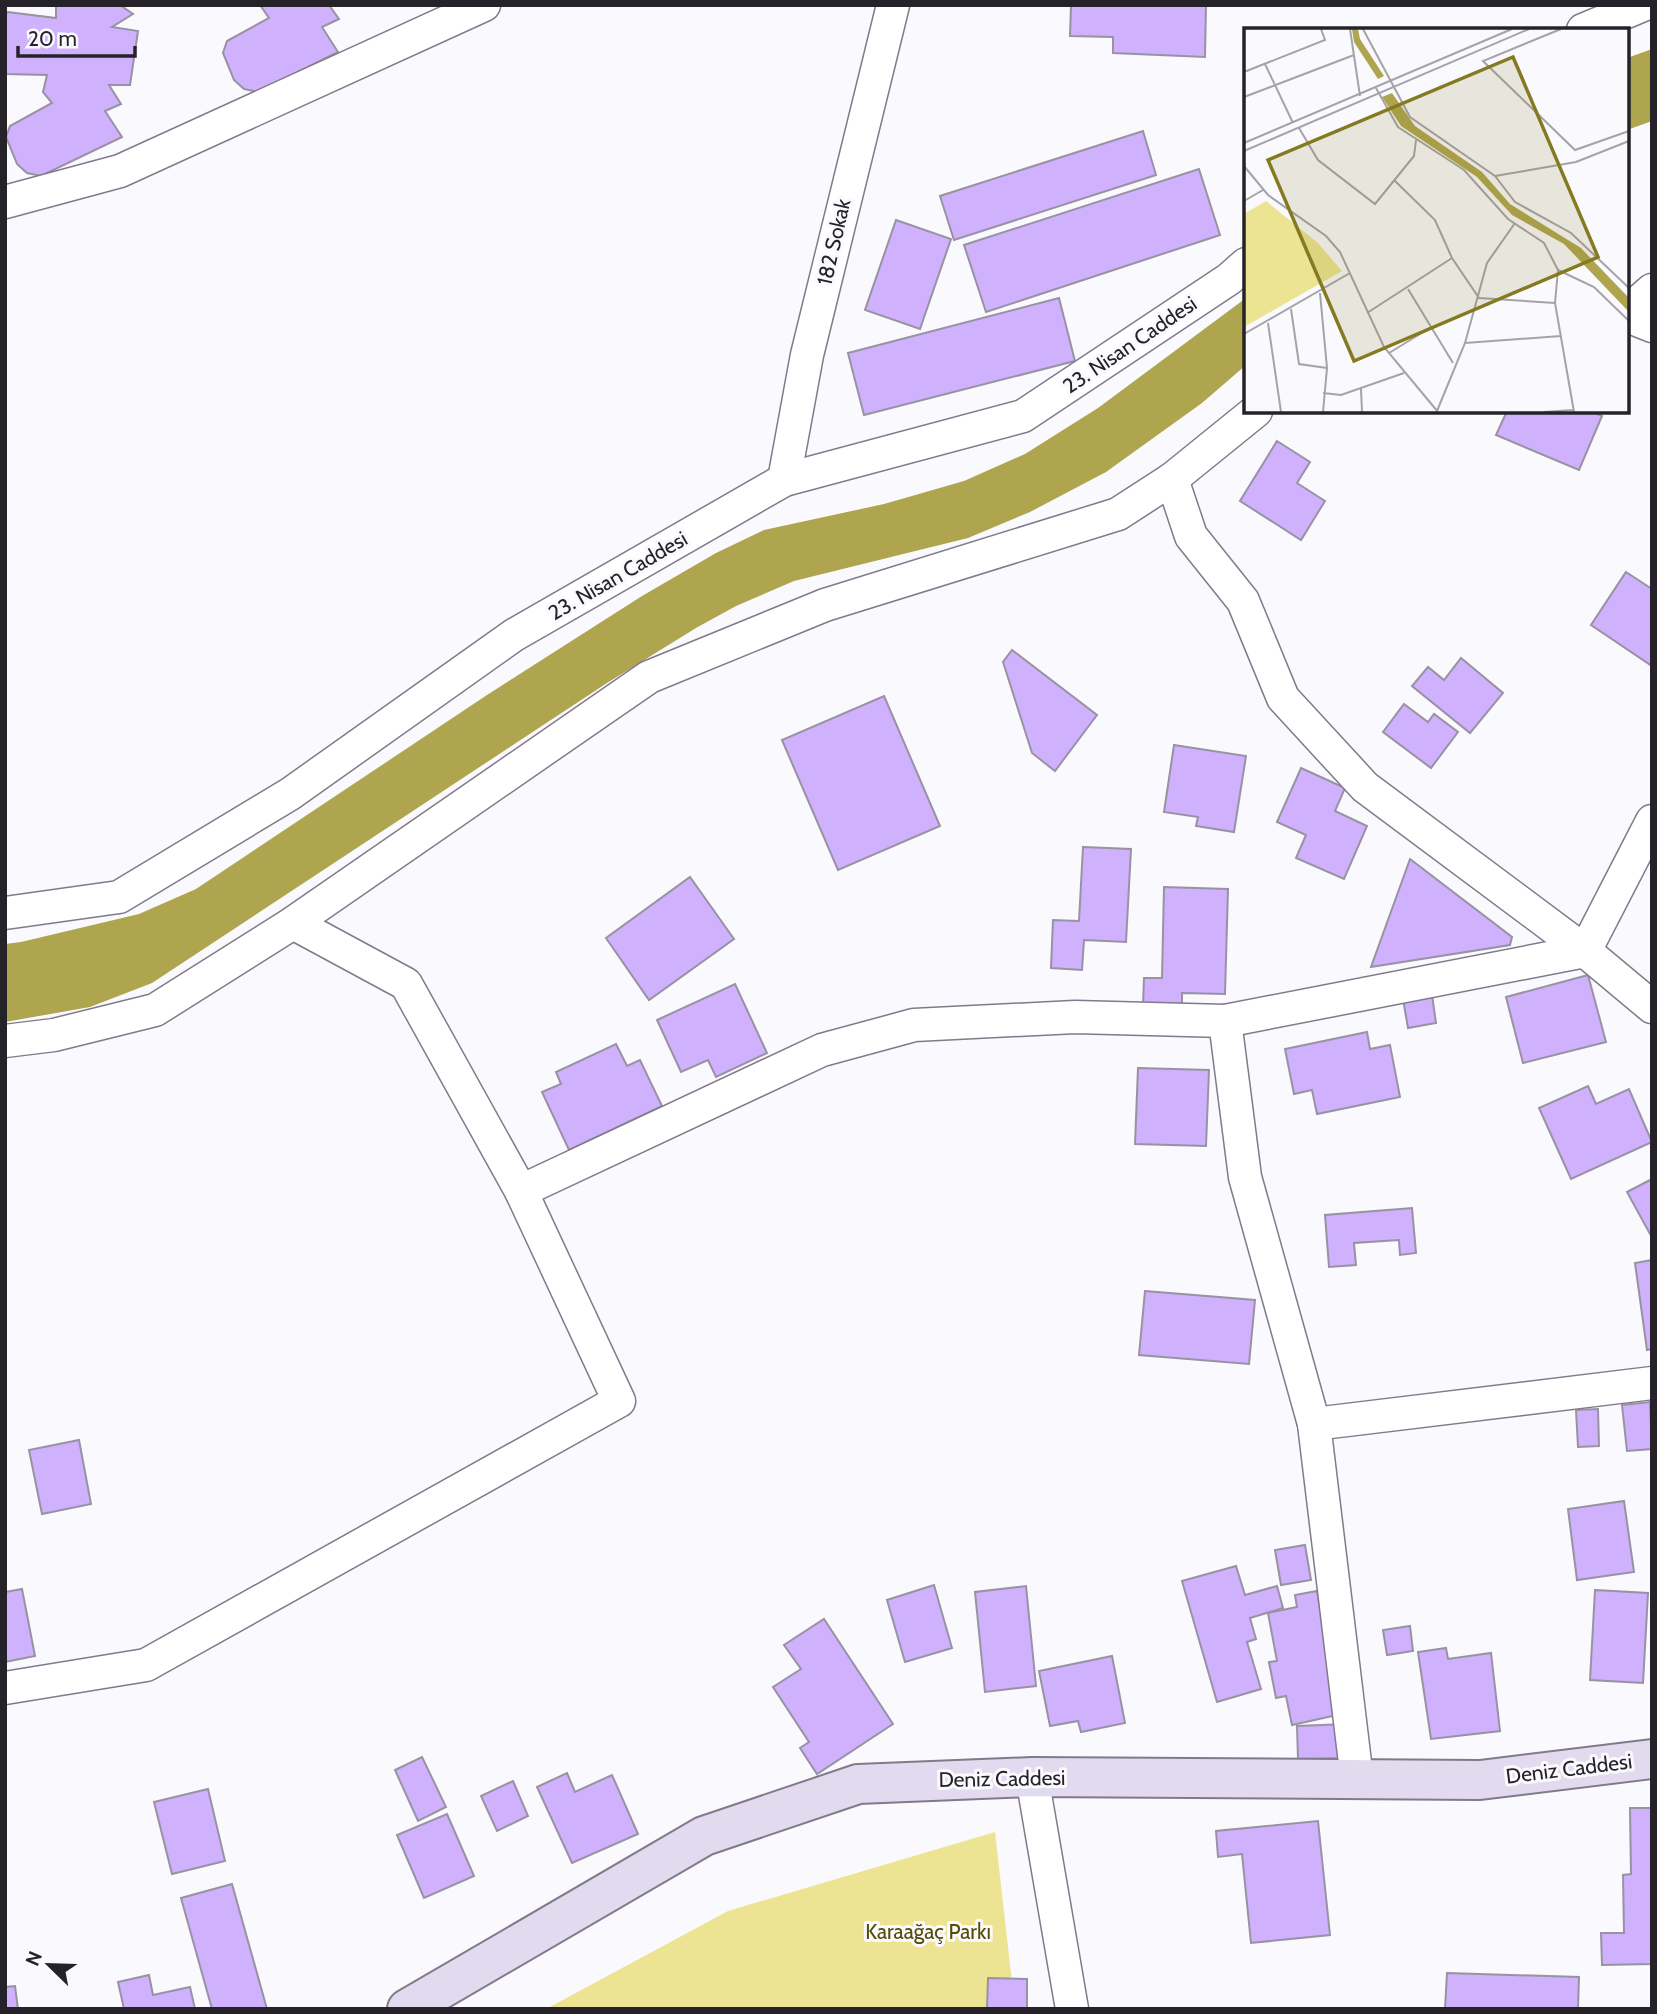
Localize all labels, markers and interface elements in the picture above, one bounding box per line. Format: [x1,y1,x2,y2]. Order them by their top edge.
scale bar [18,14,135,58]
text: 20 m [28,26,77,51]
inset map [1244,28,1629,413]
street label: 182 Sokak [811,196,856,288]
street label: 23. Nisan Caddesi [1058,291,1201,399]
street label: 23. Nisan Caddesi [544,526,692,625]
street label: Deniz Caddesi [1504,1748,1633,1789]
street label: Deniz Caddesi [938,1765,1066,1792]
park label: Karaağaç Parkı [865,1919,991,1944]
north arrow [14,1930,84,2000]
text: N [21,1948,47,1969]

